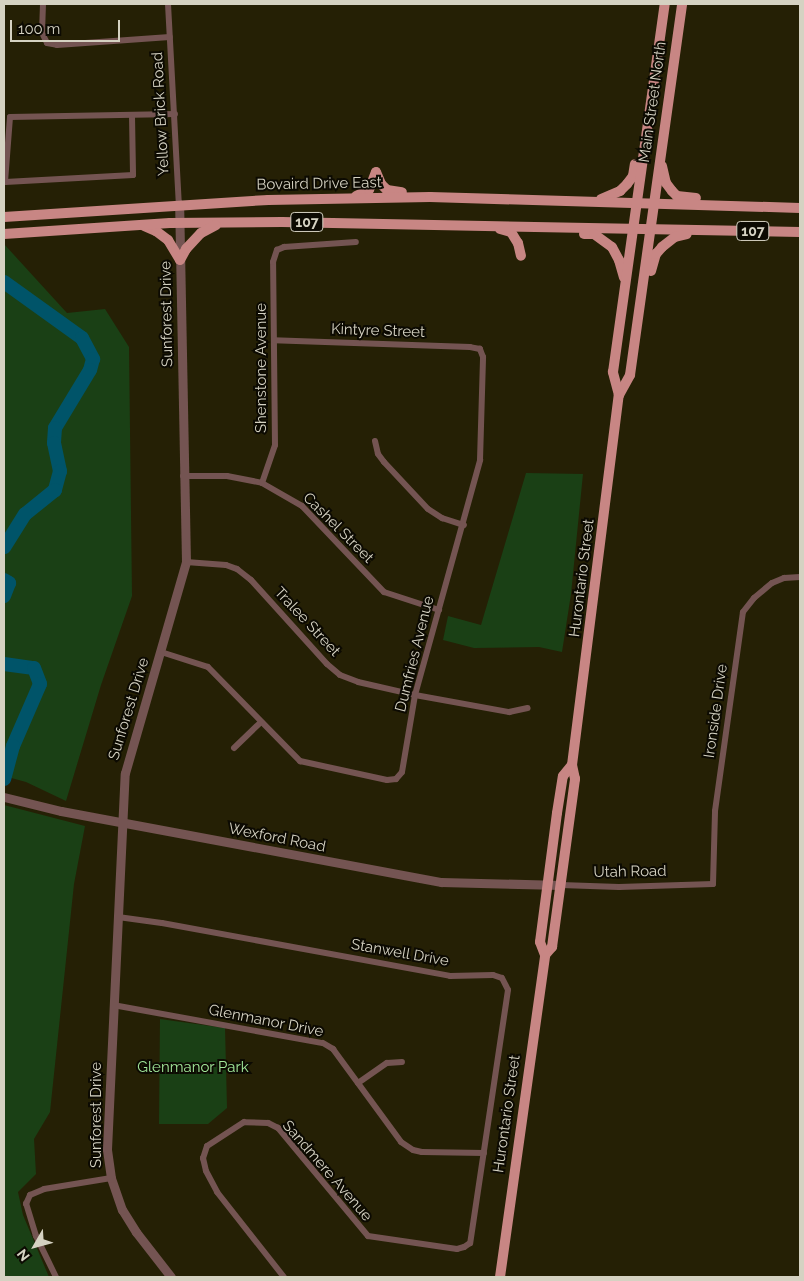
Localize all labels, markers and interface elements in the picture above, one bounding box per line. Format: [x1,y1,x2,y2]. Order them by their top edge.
scale bar [12,10,122,42]
text: 100 m [18,20,60,38]
street label: Main Street North [636,40,670,164]
street label: Yellow Brick Road [149,51,173,177]
street label: Bovaird Drive East [256,174,382,194]
road number: 107 [290,210,324,233]
road number: 107 [736,220,770,242]
street label: Sunforest Drive [157,261,177,367]
street label: Shenstone Avenue [253,303,271,433]
street label: Kintyre Street [331,320,425,342]
street label: Cashel Street [299,489,377,567]
street label: Hurontario Street [566,518,598,638]
street label: Tralee Street [270,584,344,660]
street label: Dumfries Avenue [392,594,438,714]
street label: Sunforest Drive [105,656,153,762]
street label: Ironside Drive [700,663,732,759]
street label: Wexford Road [227,820,327,856]
street label: Utah Road [593,862,667,882]
street label: Stanwell Drive [350,936,450,970]
street label: Glenmanor Drive [207,1001,325,1041]
street label: Hurontario Street [490,1054,524,1174]
park label: Glenmanor Park [137,1059,249,1077]
street label: Sunforest Drive [88,1062,106,1168]
street label: Sandmere Avenue [278,1117,376,1225]
north arrow [10,1221,60,1271]
text: N [14,1246,33,1264]

